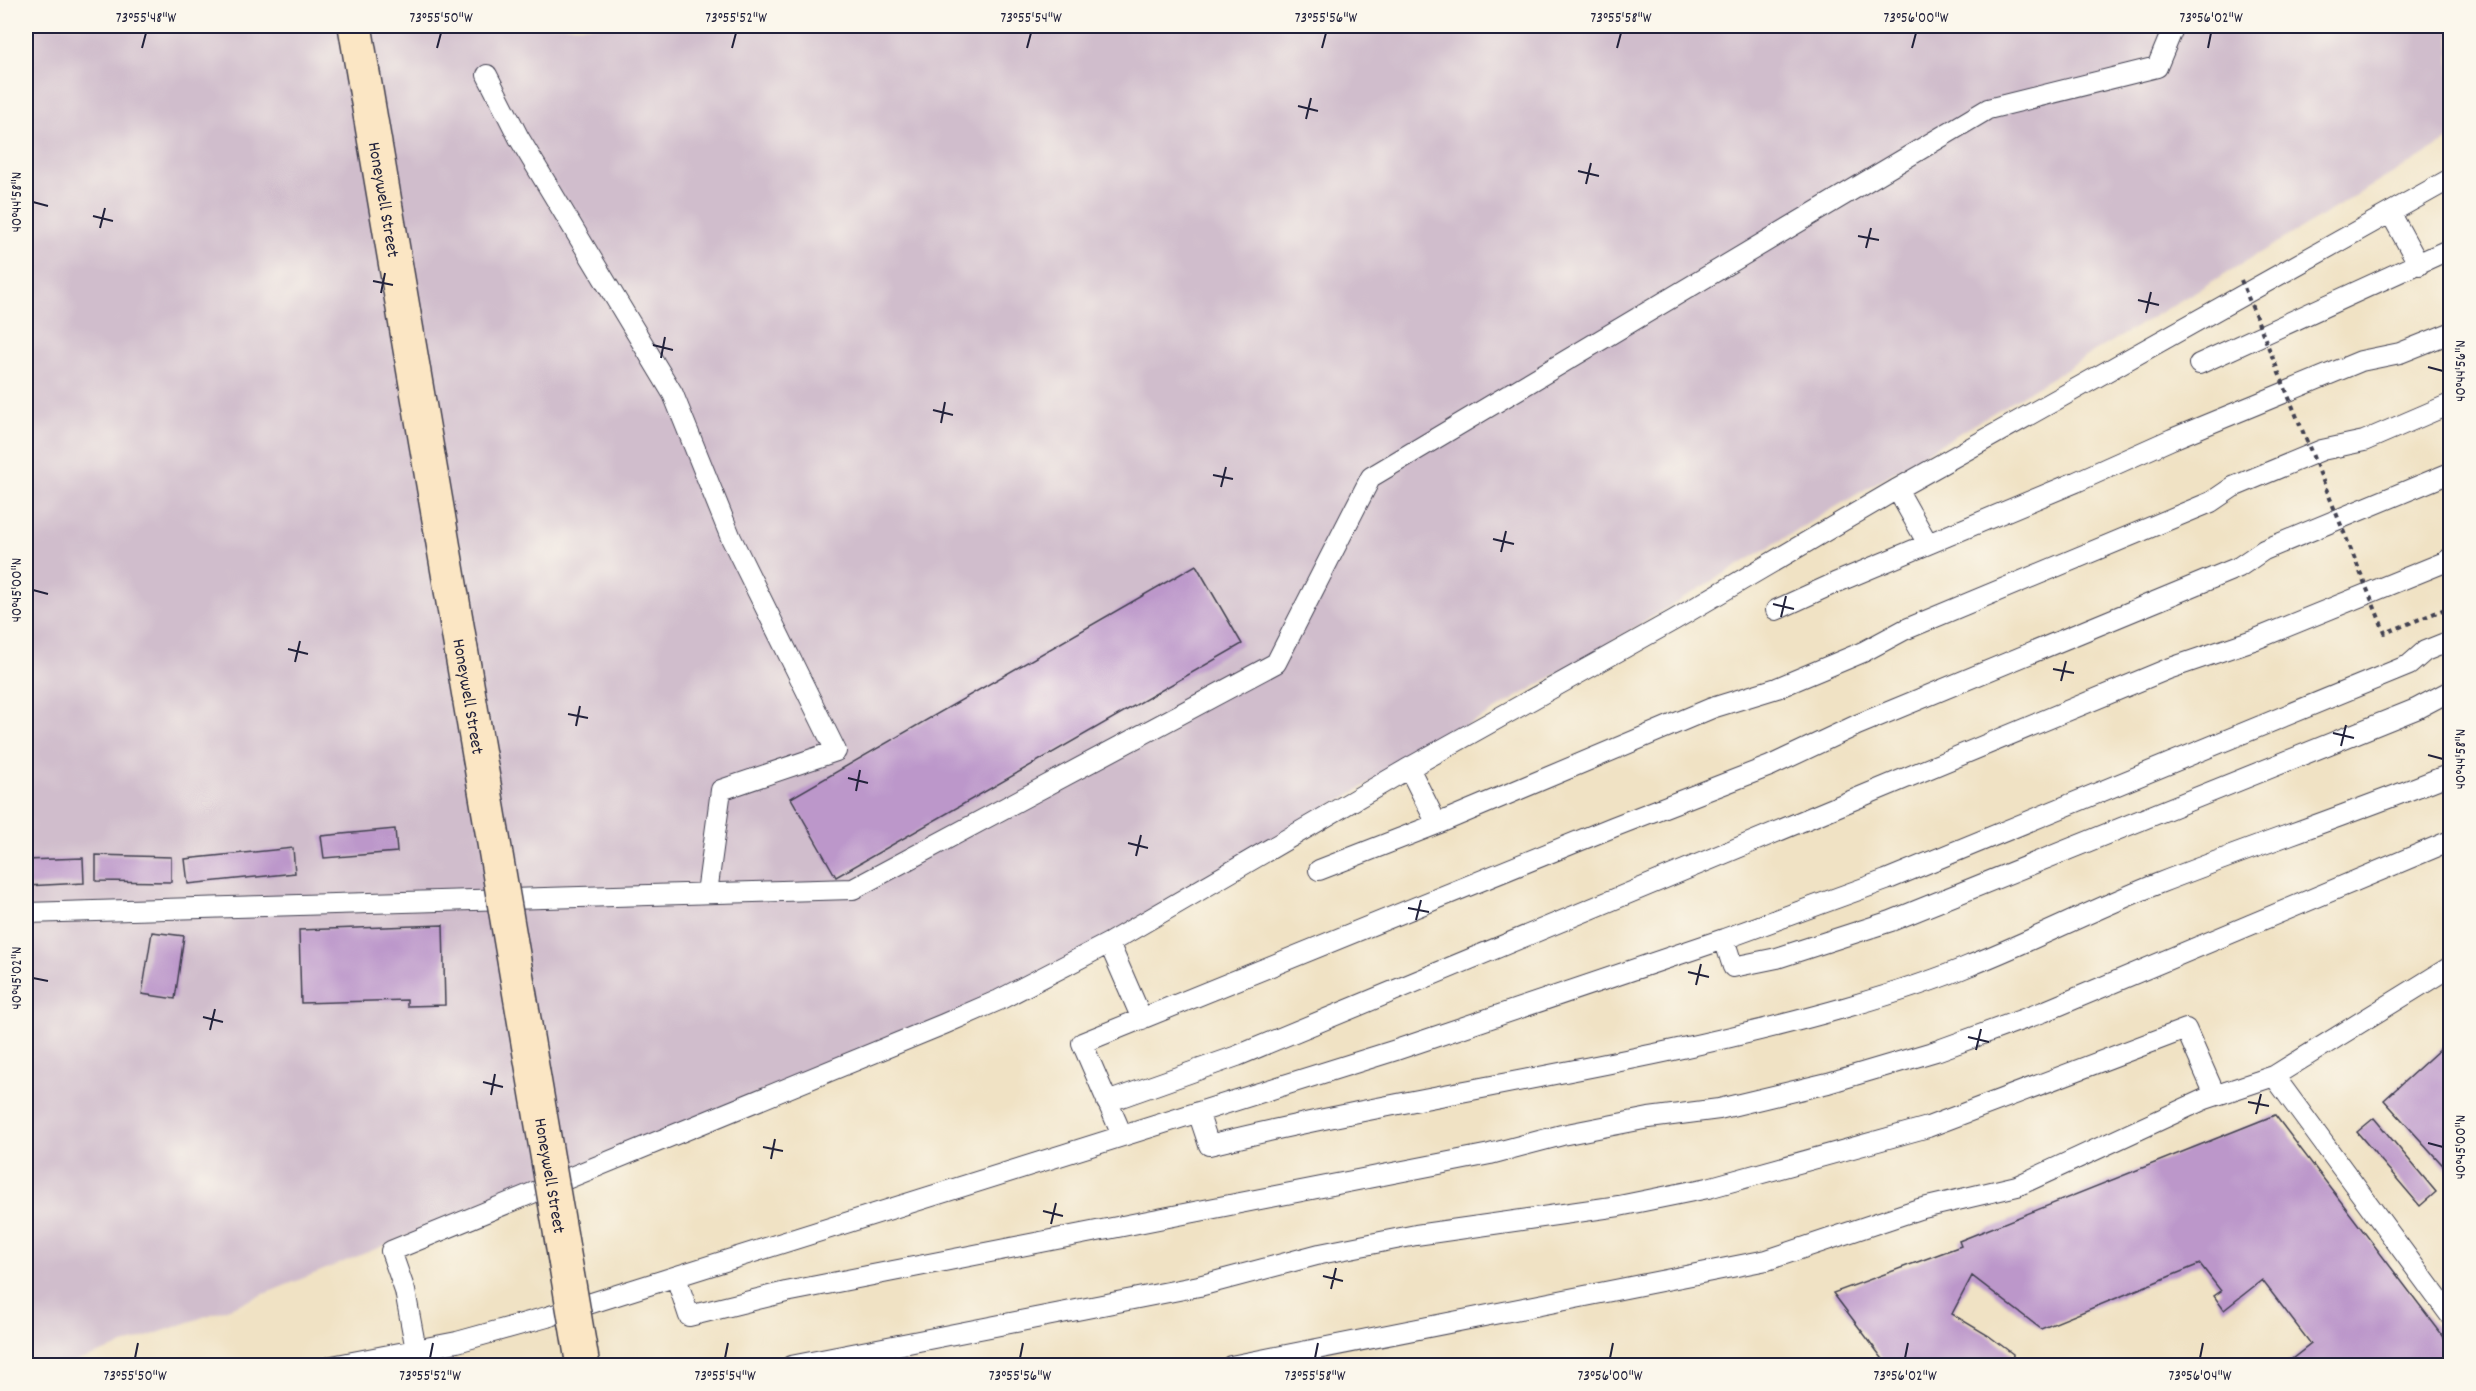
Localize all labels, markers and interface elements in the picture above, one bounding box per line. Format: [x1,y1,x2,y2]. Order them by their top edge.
text: 73°55'48"W [116,8,177,30]
text: 73°55'50"W [409,8,473,30]
text: 73°55'52"W [705,8,767,30]
text: 73°55'54"W [1000,8,1062,30]
text: 73°55'56"W [1295,8,1358,30]
text: 73°55'58"W [1591,8,1652,30]
text: 73°56'00"W [1884,8,1949,30]
text: 73°56'02"W [2179,8,2243,30]
street label: Honeywell Street [360,140,404,260]
text: 40°44'58"N [7,172,29,232]
text: 40°44'56"N [2451,340,2473,402]
text: 40°45'00"N [7,558,29,622]
street label: Honeywell Street [444,637,489,757]
text: 40°44'58"N [2451,729,2473,789]
text: 40°45'02"N [7,947,29,1009]
text: 40°45'00"N [2451,1115,2473,1179]
street label: Honeywell Street [526,1116,570,1236]
text: 73°55'50"W [103,1366,167,1388]
text: 73°55'52"W [399,1366,461,1388]
text: 73°55'54"W [694,1366,756,1388]
text: 73°55'56"W [989,1366,1052,1388]
text: 73°55'58"W [1285,1366,1346,1388]
text: 73°56'00"W [1578,1366,1643,1388]
text: 73°56'02"W [1873,1366,1937,1388]
text: 73°56'04"W [2169,1366,2232,1388]

